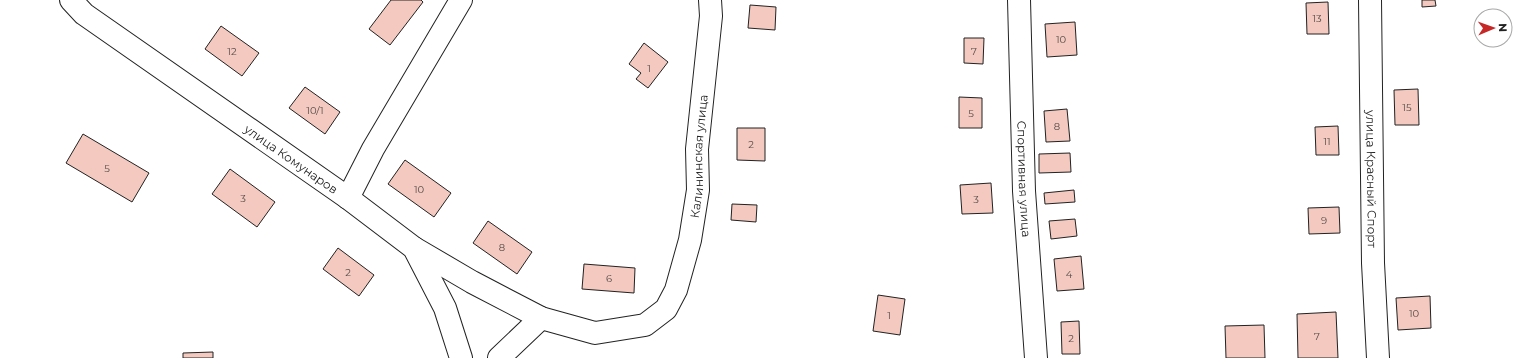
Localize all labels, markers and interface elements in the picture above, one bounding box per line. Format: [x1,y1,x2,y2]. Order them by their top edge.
north arrow [1473,8,1513,48]
house number: 13 [1312,12,1322,25]
text: N [1496,23,1510,32]
house number: 10 [1056,33,1066,46]
house number: 12 [227,45,237,58]
house number: 7 [971,45,977,58]
house number: 1 [647,62,651,75]
street label: Калининская улица [686,94,710,219]
house number: 15 [1402,101,1412,114]
house number: 10/1 [306,104,324,117]
house number: 5 [968,107,974,120]
street label: улица Красный Спорт [1364,109,1380,248]
street label: улица Комунаров [241,120,341,196]
street label: Спортивная улица [1015,120,1035,238]
house number: 8 [1054,120,1060,133]
house number: 11 [1323,135,1331,148]
house number: 2 [748,138,754,151]
house number: 5 [104,162,110,175]
house number: 10 [414,183,424,196]
house number: 3 [240,192,246,205]
house number: 3 [973,193,979,206]
house number: 9 [1321,214,1327,227]
house number: 8 [499,241,505,254]
house number: 2 [345,266,351,279]
house number: 4 [1066,268,1073,281]
house number: 6 [606,272,612,285]
house number: 10 [1409,307,1419,320]
house number: 1 [887,309,891,322]
house number: 7 [1314,330,1320,343]
house number: 2 [1068,332,1074,345]

